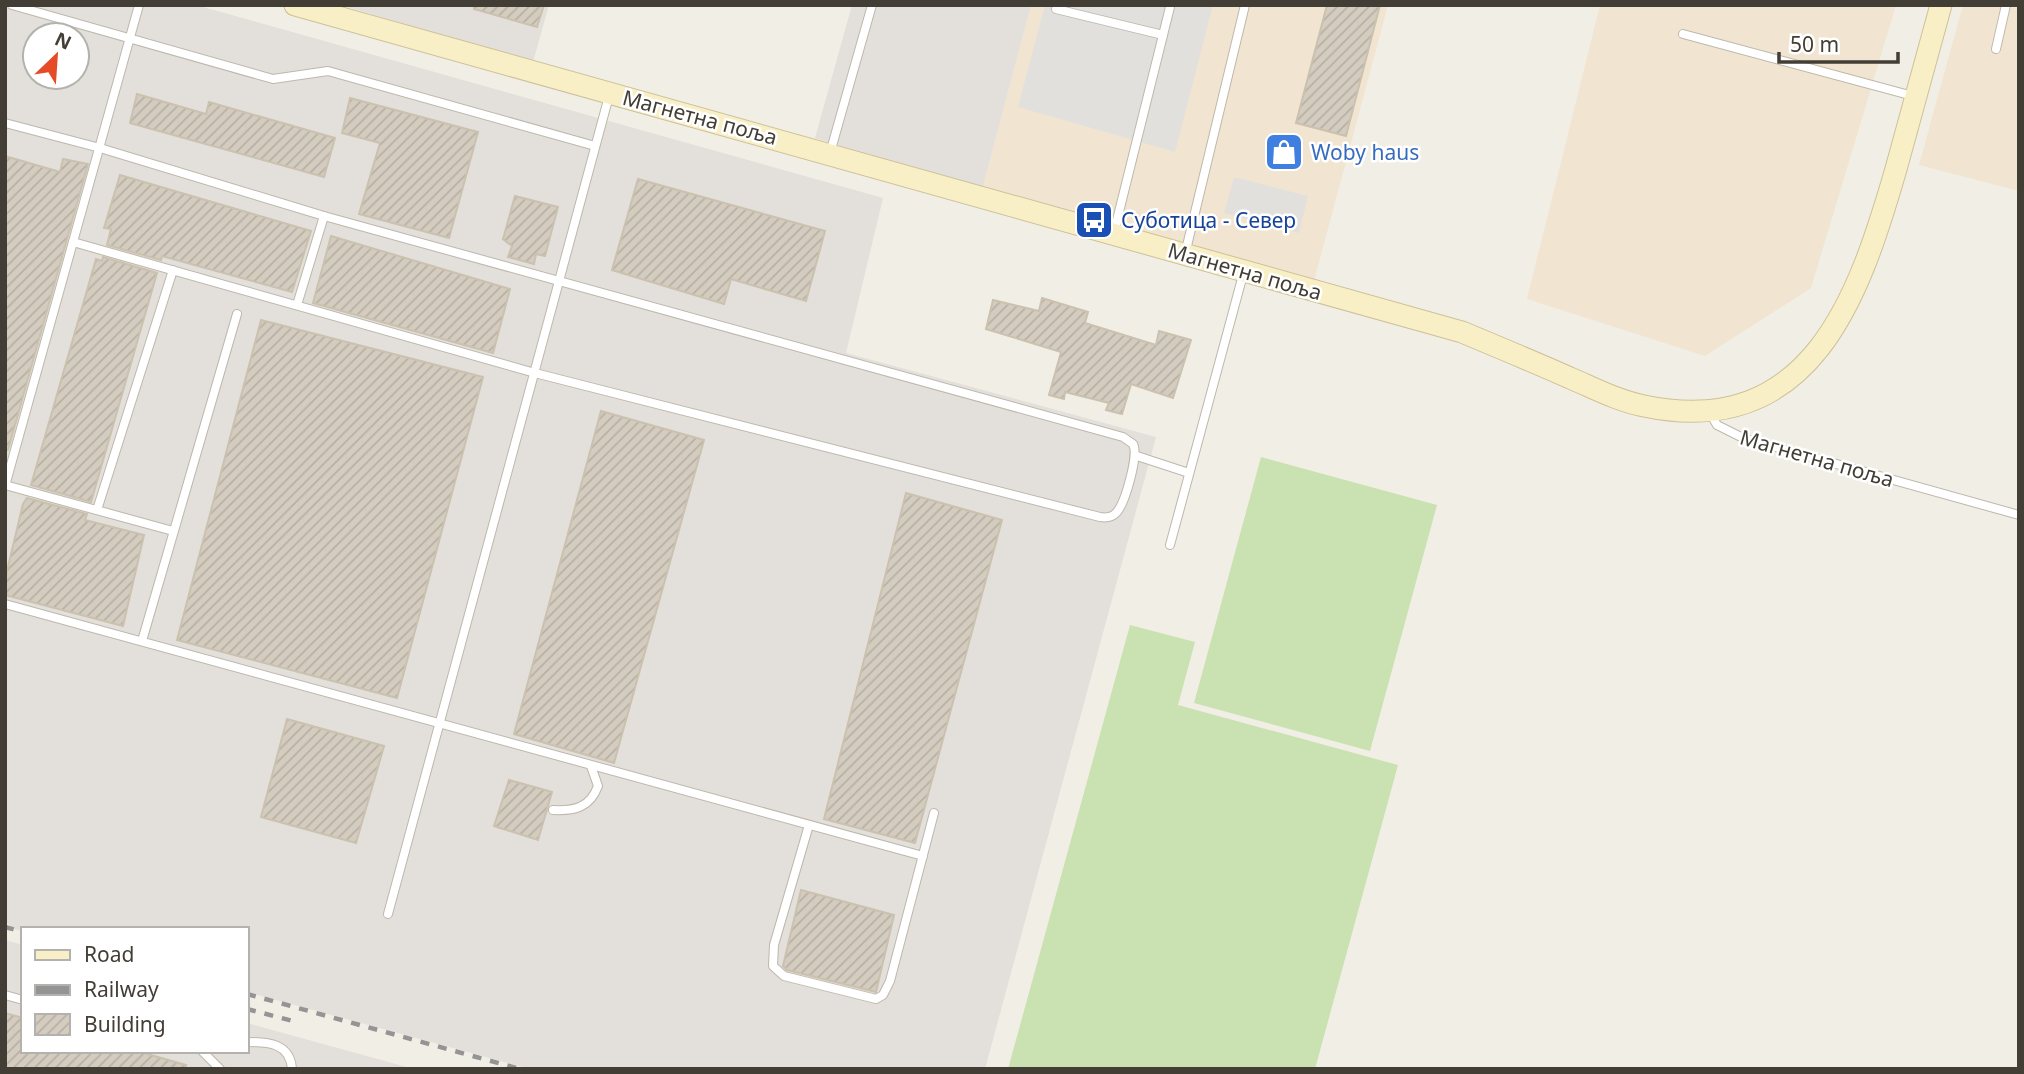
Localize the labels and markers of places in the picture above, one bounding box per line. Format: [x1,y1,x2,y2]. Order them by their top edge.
shop icon: Woby haus [1263,131,1305,173]
place label: Woby haus [1311,138,1419,166]
bus stop icon: Суботица - Север [1073,199,1115,241]
place label: Суботица - Север [1121,206,1296,234]

